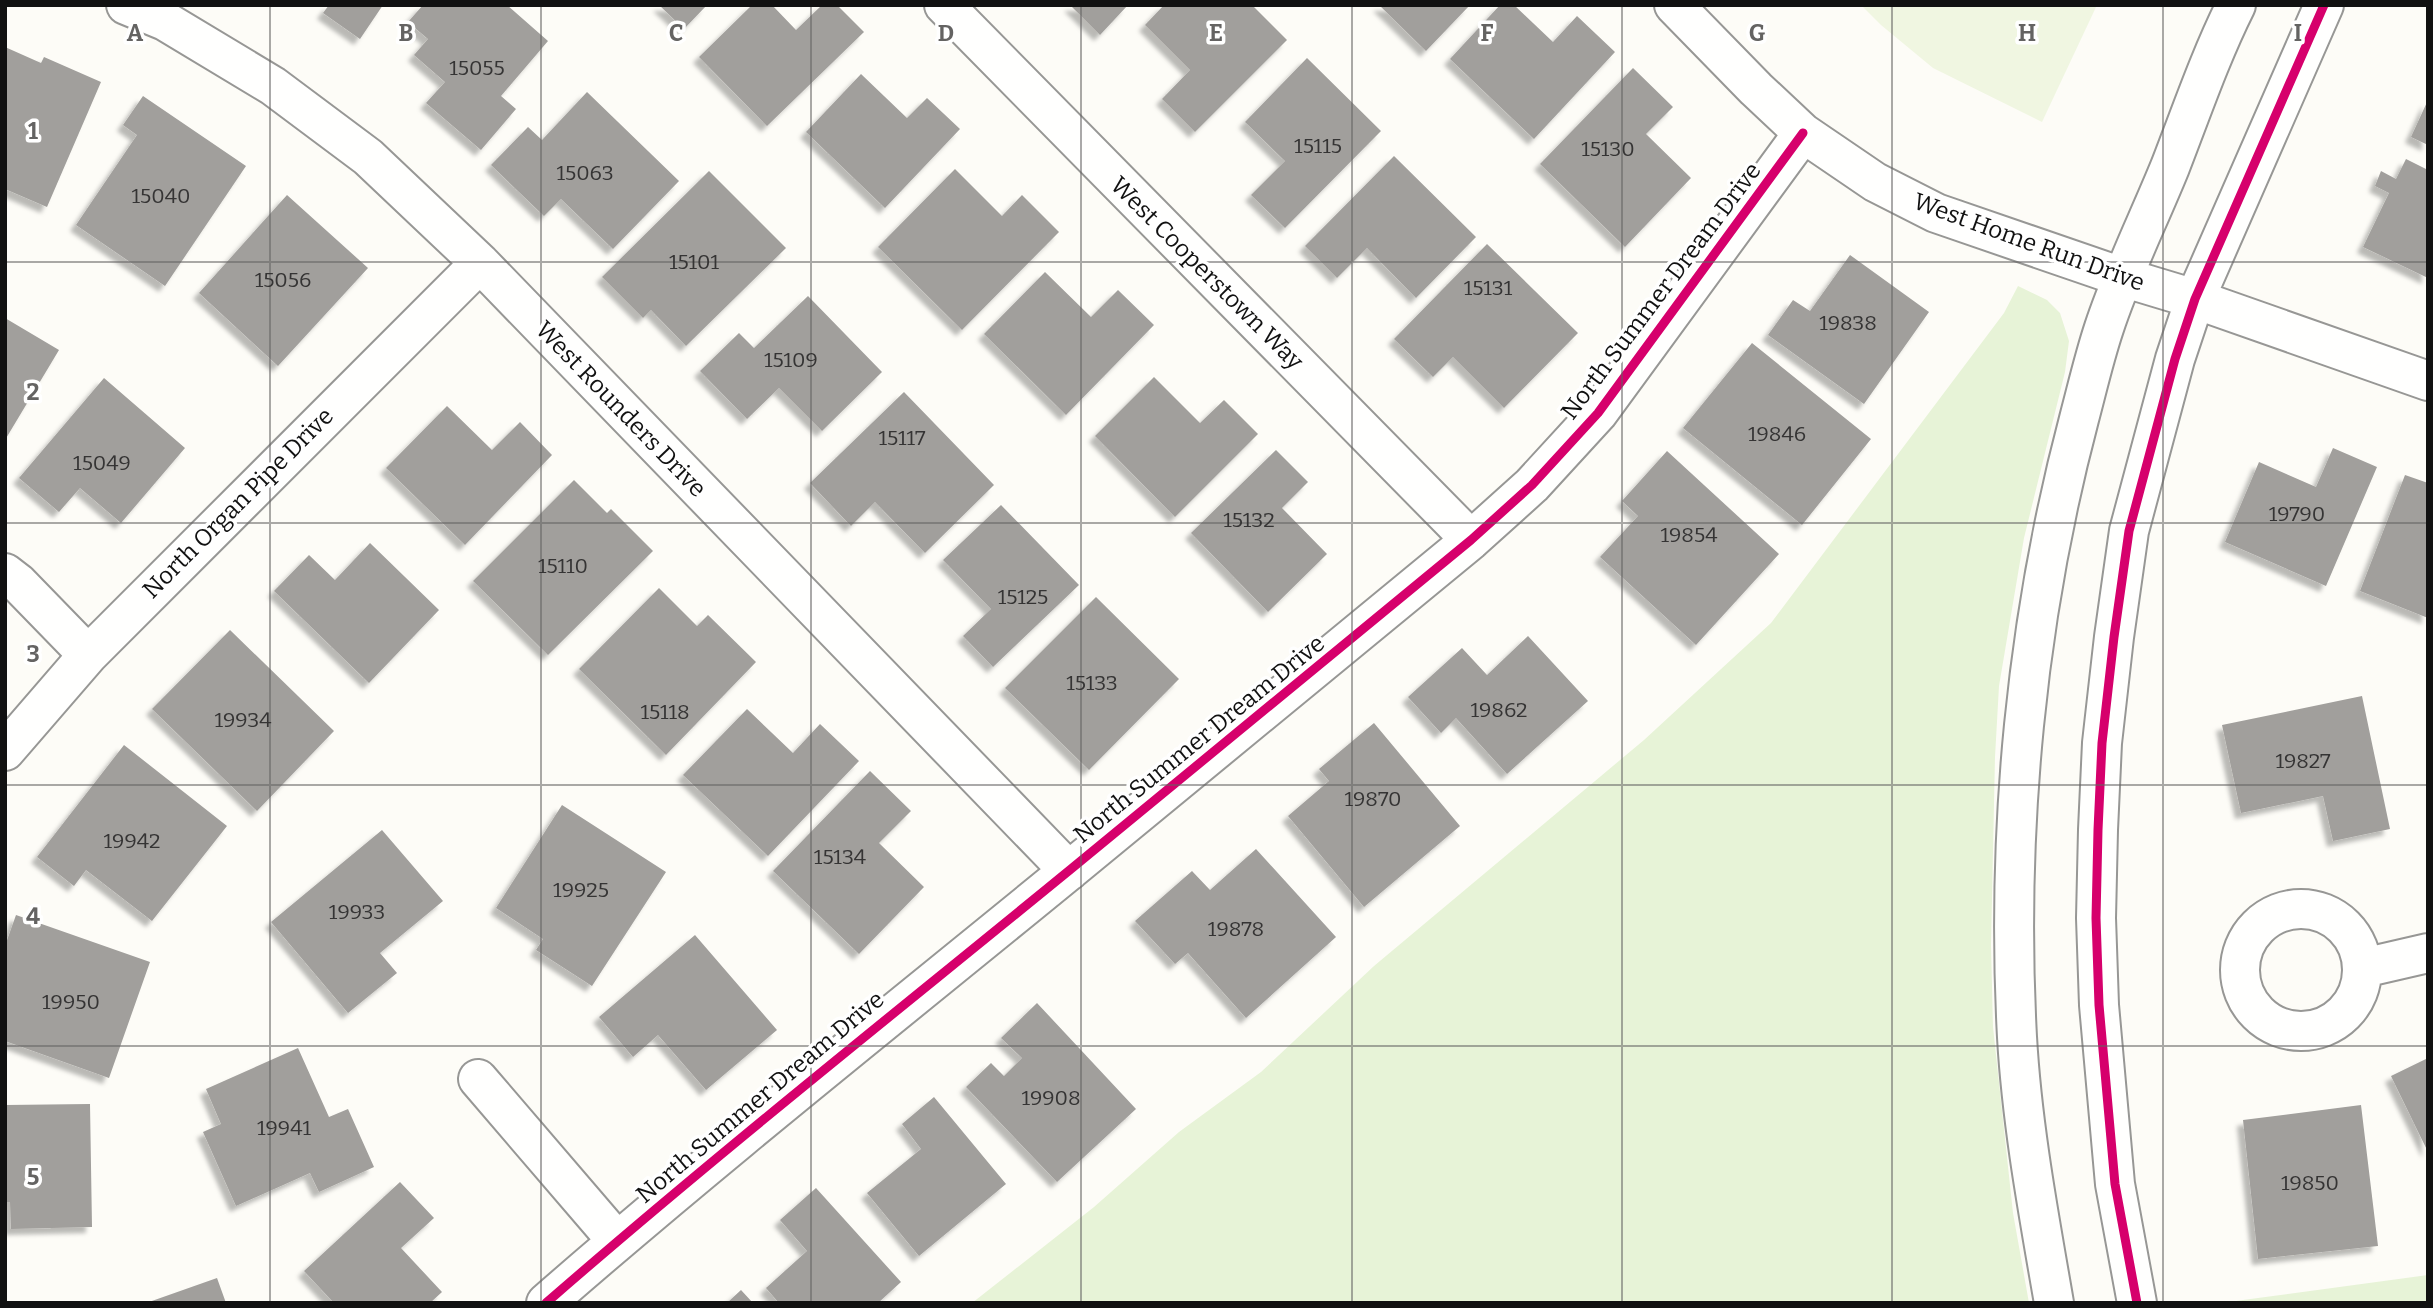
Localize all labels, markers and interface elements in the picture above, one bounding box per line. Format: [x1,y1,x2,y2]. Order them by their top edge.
text: A [127,19,144,47]
text: B [399,19,413,47]
text: C [669,19,683,47]
text: D [938,19,954,47]
text: E [1209,19,1223,47]
text: F [1481,19,1494,47]
text: G [1749,19,1766,47]
text: H [2018,19,2036,47]
text: I [2294,19,2302,47]
house number: 15055 [449,55,505,81]
text: 1 [28,117,38,145]
house number: 15115 [1294,133,1342,159]
house number: 15130 [1581,136,1635,162]
street label: North Summer Dream Drive [1555,157,1767,425]
house number: 15063 [556,160,614,186]
street label: West Cooperstown Way [1105,171,1309,375]
house number: 15040 [132,183,190,209]
street label: West Home Run Drive [1910,187,2148,297]
house number: 15101 [669,249,719,275]
house number: 15056 [255,267,311,293]
house number: 15131 [1464,275,1513,301]
house number: 19838 [1819,310,1877,336]
street label: West Rounders Drive [530,315,712,503]
house number: 15109 [764,347,818,373]
text: 2 [27,378,40,406]
street label: North Organ Pipe Drive [137,402,339,604]
house number: 19846 [1748,421,1806,447]
house number: 15117 [879,425,926,451]
house number: 15049 [73,450,131,476]
house number: 19790 [2269,501,2325,527]
house number: 15132 [1223,507,1275,533]
house number: 19854 [1661,522,1717,548]
house number: 15110 [538,553,588,579]
house number: 15125 [998,584,1048,610]
street label: North Summer Dream Drive [1068,629,1330,849]
text: 3 [26,640,40,668]
house number: 15133 [1066,670,1118,696]
house number: 19862 [1471,697,1528,723]
house number: 15118 [640,699,690,725]
house number: 19934 [215,707,271,733]
house number: 19827 [2275,748,2331,774]
house number: 19870 [1344,786,1402,812]
house number: 19942 [104,828,160,854]
house number: 15134 [814,844,866,870]
house number: 19925 [553,877,609,903]
house number: 19933 [329,899,385,925]
text: 4 [26,902,40,930]
house number: 19878 [1208,916,1264,942]
street label: North Summer Dream Drive [631,985,889,1209]
house number: 19950 [42,989,100,1015]
house number: 19908 [1021,1085,1081,1111]
house number: 19941 [257,1115,311,1141]
text: 5 [27,1163,39,1191]
house number: 19850 [2281,1170,2339,1196]

